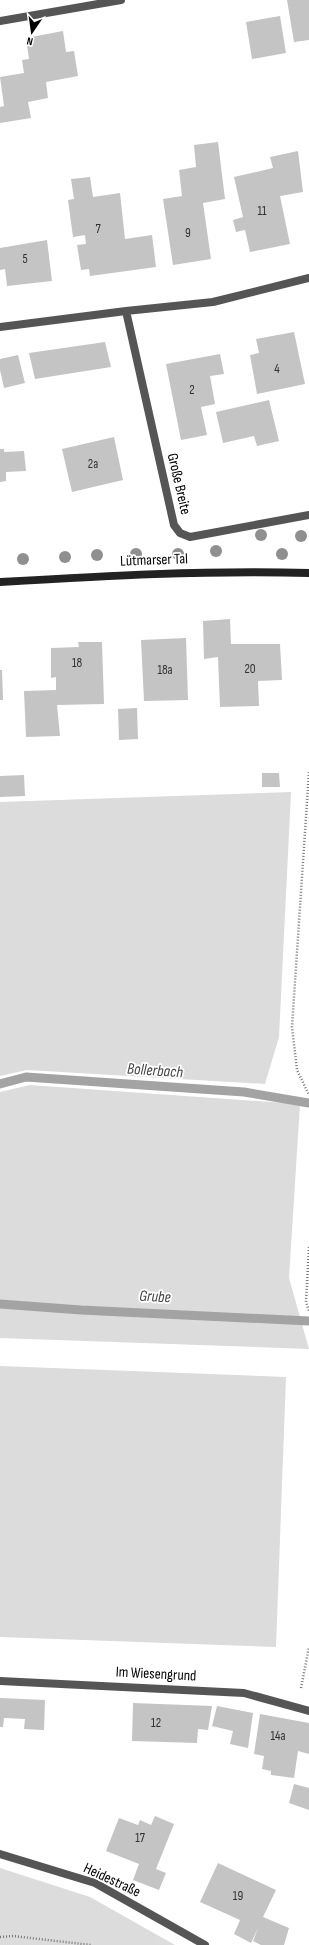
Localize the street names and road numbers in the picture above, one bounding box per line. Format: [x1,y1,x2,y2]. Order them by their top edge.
street label: Große Breite [163,451,195,517]
street label: Lütmarser Tal [120,549,188,571]
street label: Im Wiesengrund [115,1662,197,1686]
street label: Heidestraße [80,1859,144,1901]

